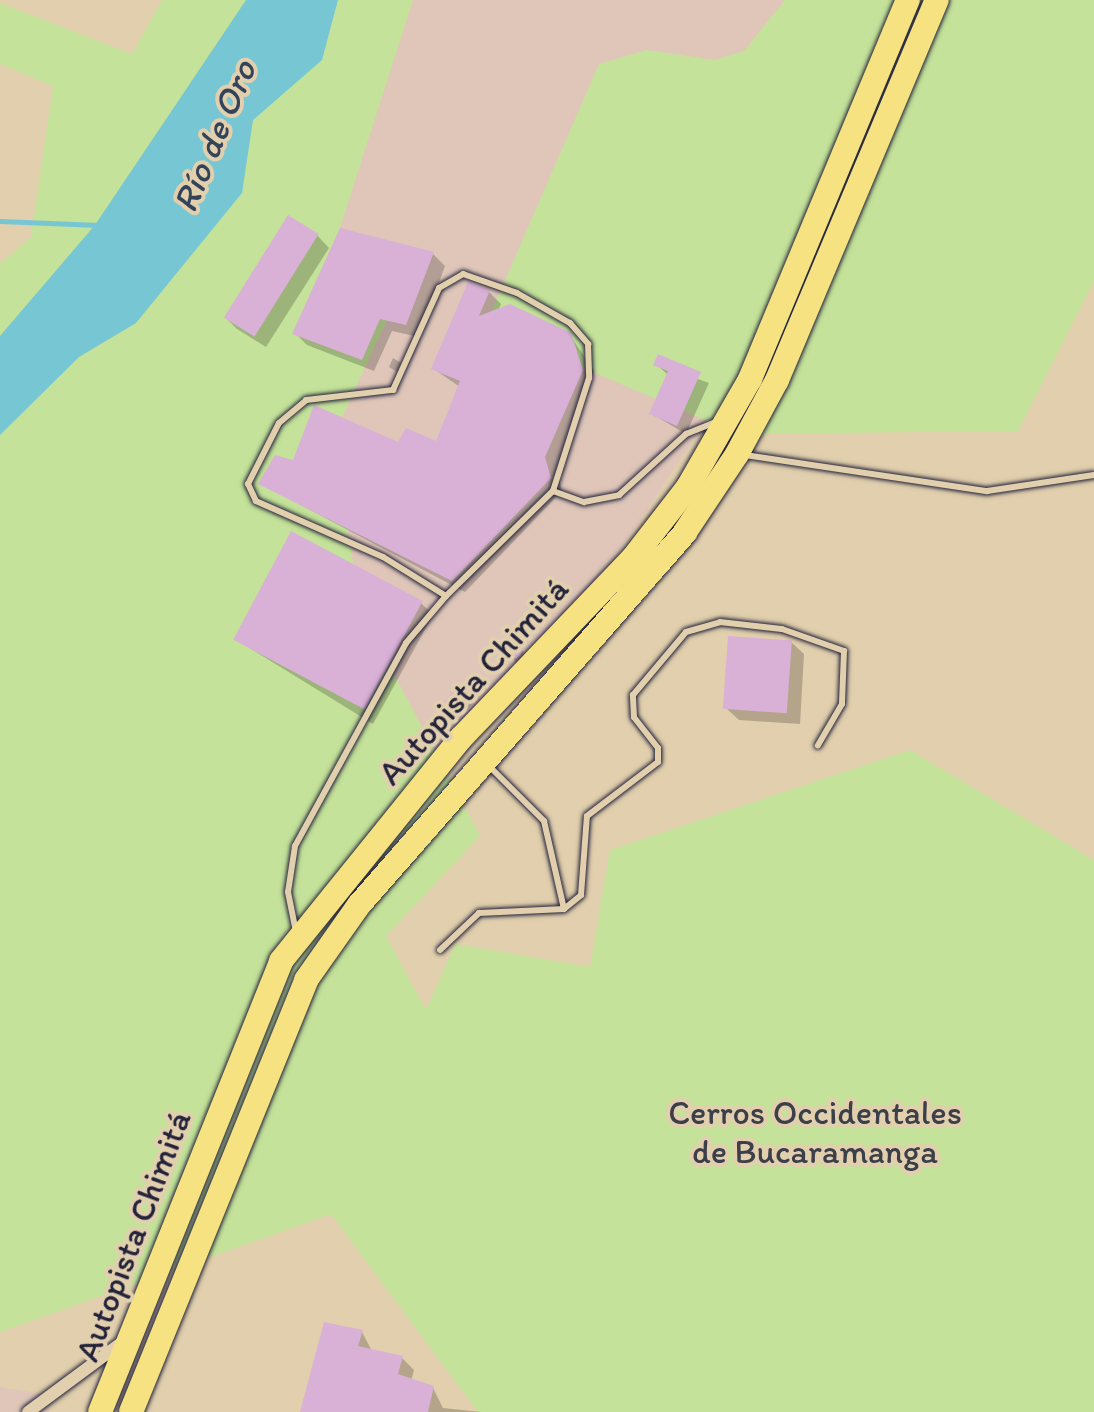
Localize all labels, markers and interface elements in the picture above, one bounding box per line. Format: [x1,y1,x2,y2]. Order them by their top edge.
water label: Río de Oro [163,53,265,219]
street label: Autopista Chimitá [369,569,577,793]
park label: Cerros Occidentales de Bucaramanga [668,1092,962,1172]
street label: Autopista Chimitá [67,1105,199,1367]

